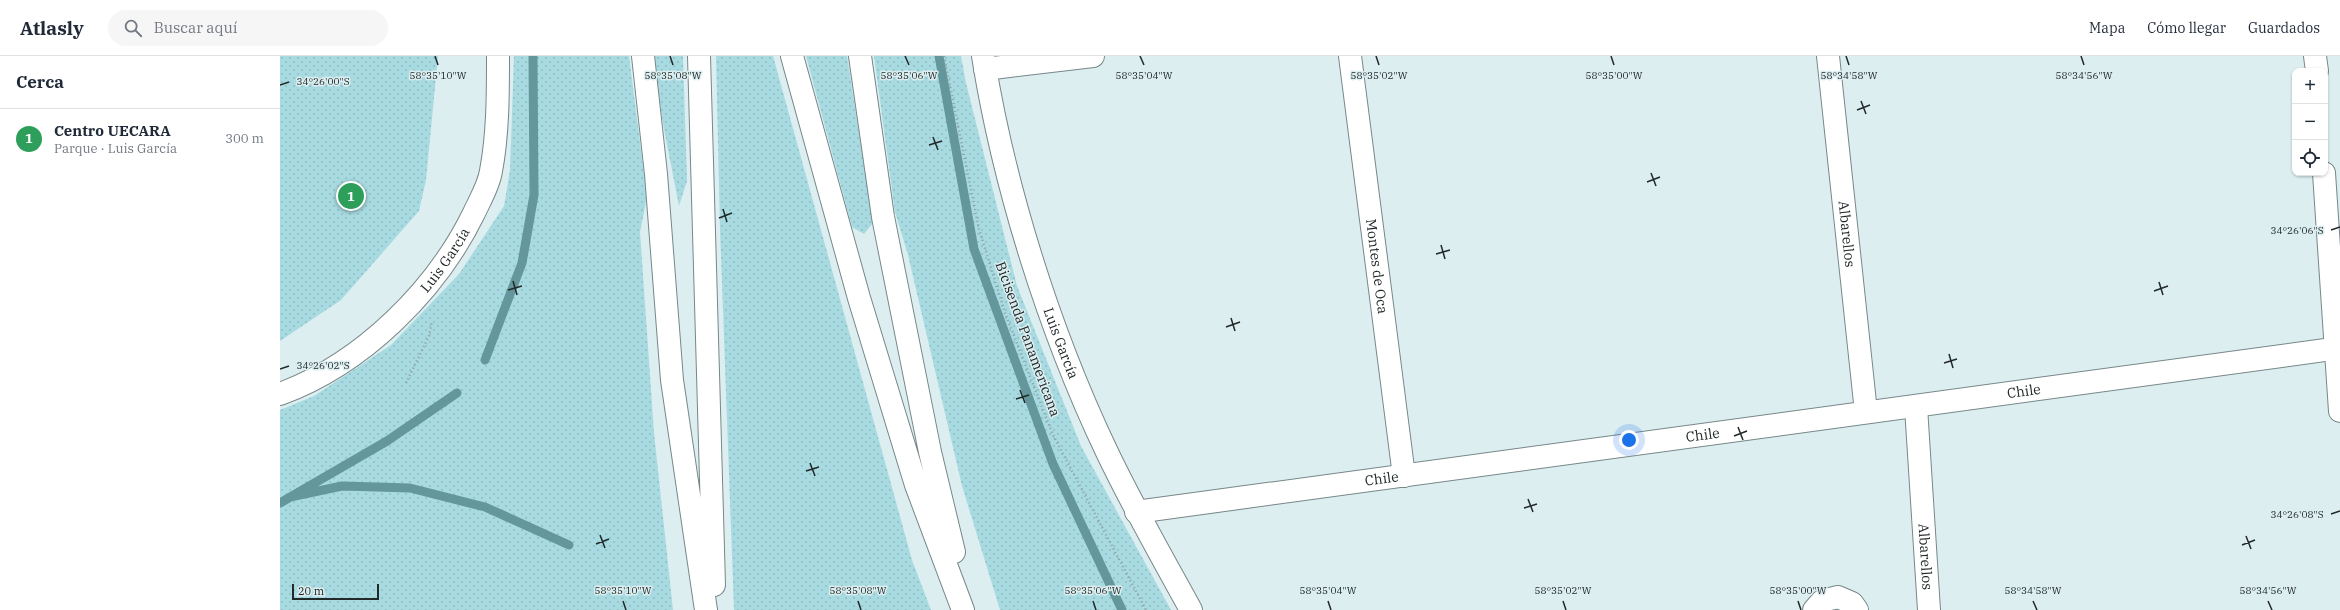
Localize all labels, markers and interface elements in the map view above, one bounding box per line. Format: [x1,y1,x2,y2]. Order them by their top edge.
search box [108,10,388,46]
text: Atlasly [20,16,84,40]
icon: search [122,17,144,39]
text: Buscar aquí [154,18,238,37]
text: Mapa [2089,19,2125,37]
text: Cómo llegar [2147,19,2226,37]
text: Guardados [2248,19,2320,37]
map controls [2292,68,2328,176]
button: + [2292,68,2328,104]
text: 58°35'10"W [409,69,467,82]
text: 58°35'08"W [644,69,702,82]
text: 58°35'06"W [880,69,938,82]
text: 58°35'04"W [1115,69,1173,82]
text: 58°35'02"W [1350,69,1408,82]
text: 58°35'00"W [1585,69,1643,82]
text: 58°34'58"W [1820,69,1878,82]
text: 58°34'56"W [2055,69,2113,82]
text: Cerca [16,71,64,93]
text: 34°26'00"S [296,75,350,88]
button: − [2292,104,2328,140]
text: Centro UECARA [54,121,171,140]
text: 1 [25,130,33,147]
text: 300 m [225,130,264,147]
text: Parque · Luis García [54,140,177,157]
button: locate [2292,140,2328,176]
pin: 1 [338,181,364,211]
street label: Albarellos [1835,200,1860,268]
street label: Montes de Oca [1362,218,1392,315]
street label: Luis García [416,224,474,296]
text: 34°26'06"S [2270,224,2324,237]
street label: Bicisenda Panamericana [992,259,1065,419]
street label: Luis García [1039,305,1083,382]
text: 34°26'02"S [296,359,350,372]
street label: Chile [2006,380,2042,402]
street label: Chile [1685,424,1721,446]
your location [1619,430,1639,450]
street label: Chile [1364,467,1400,490]
text: 34°26'08"S [2270,508,2324,521]
street label: Albarellos [1914,523,1937,591]
scale bar [292,582,379,601]
text: 20 m [298,584,324,598]
text: 58°35'10"W [594,584,652,597]
text: 58°35'08"W [829,584,887,597]
text: 58°35'06"W [1064,584,1122,597]
text: 58°35'04"W [1299,584,1357,597]
text: 58°35'02"W [1534,584,1592,597]
text: 58°35'00"W [1769,584,1827,597]
text: 58°34'58"W [2004,584,2062,597]
text: 58°34'56"W [2239,584,2297,597]

